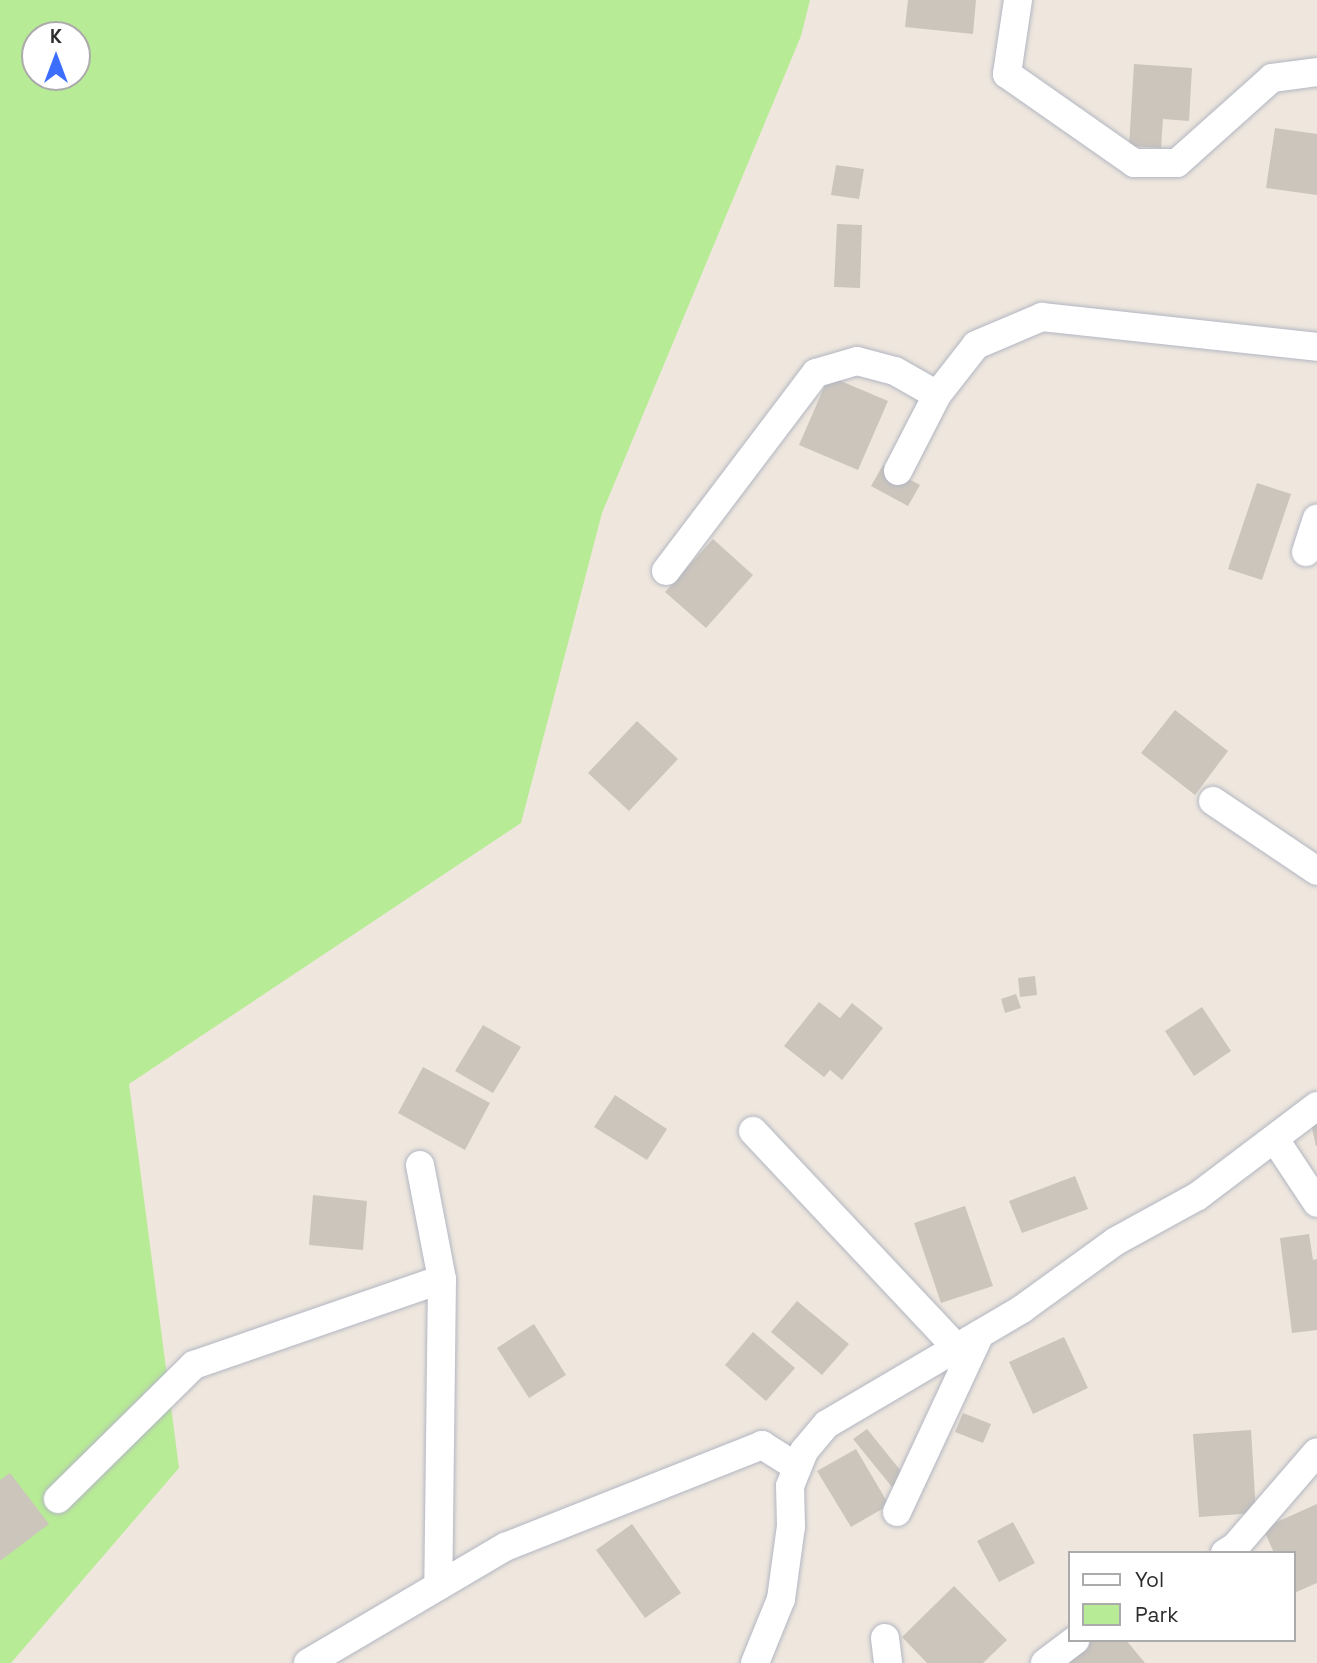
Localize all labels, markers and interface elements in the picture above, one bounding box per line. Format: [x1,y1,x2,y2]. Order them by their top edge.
north arrow [21,21,91,91]
text: K [50,24,62,49]
legend [1068,1551,1296,1642]
text: Yol [1135,1566,1164,1593]
text: Park [1135,1601,1179,1628]

